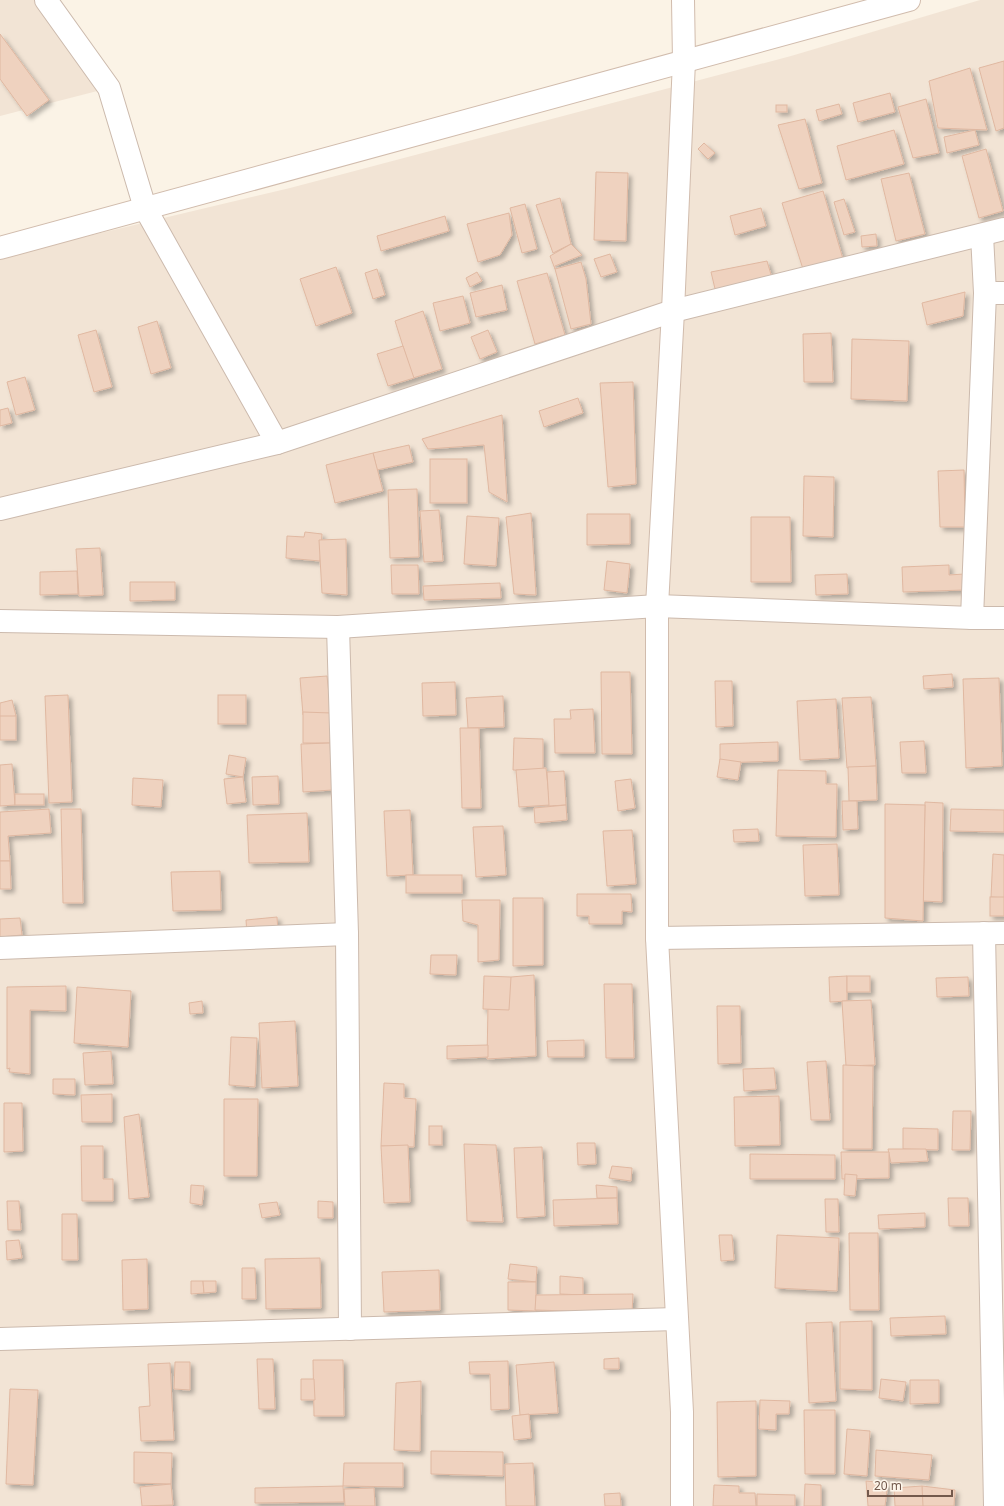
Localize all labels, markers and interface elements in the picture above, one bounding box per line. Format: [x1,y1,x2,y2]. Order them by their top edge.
scale bar [868,1472,952,1498]
text: 20 m [874,1477,902,1494]

